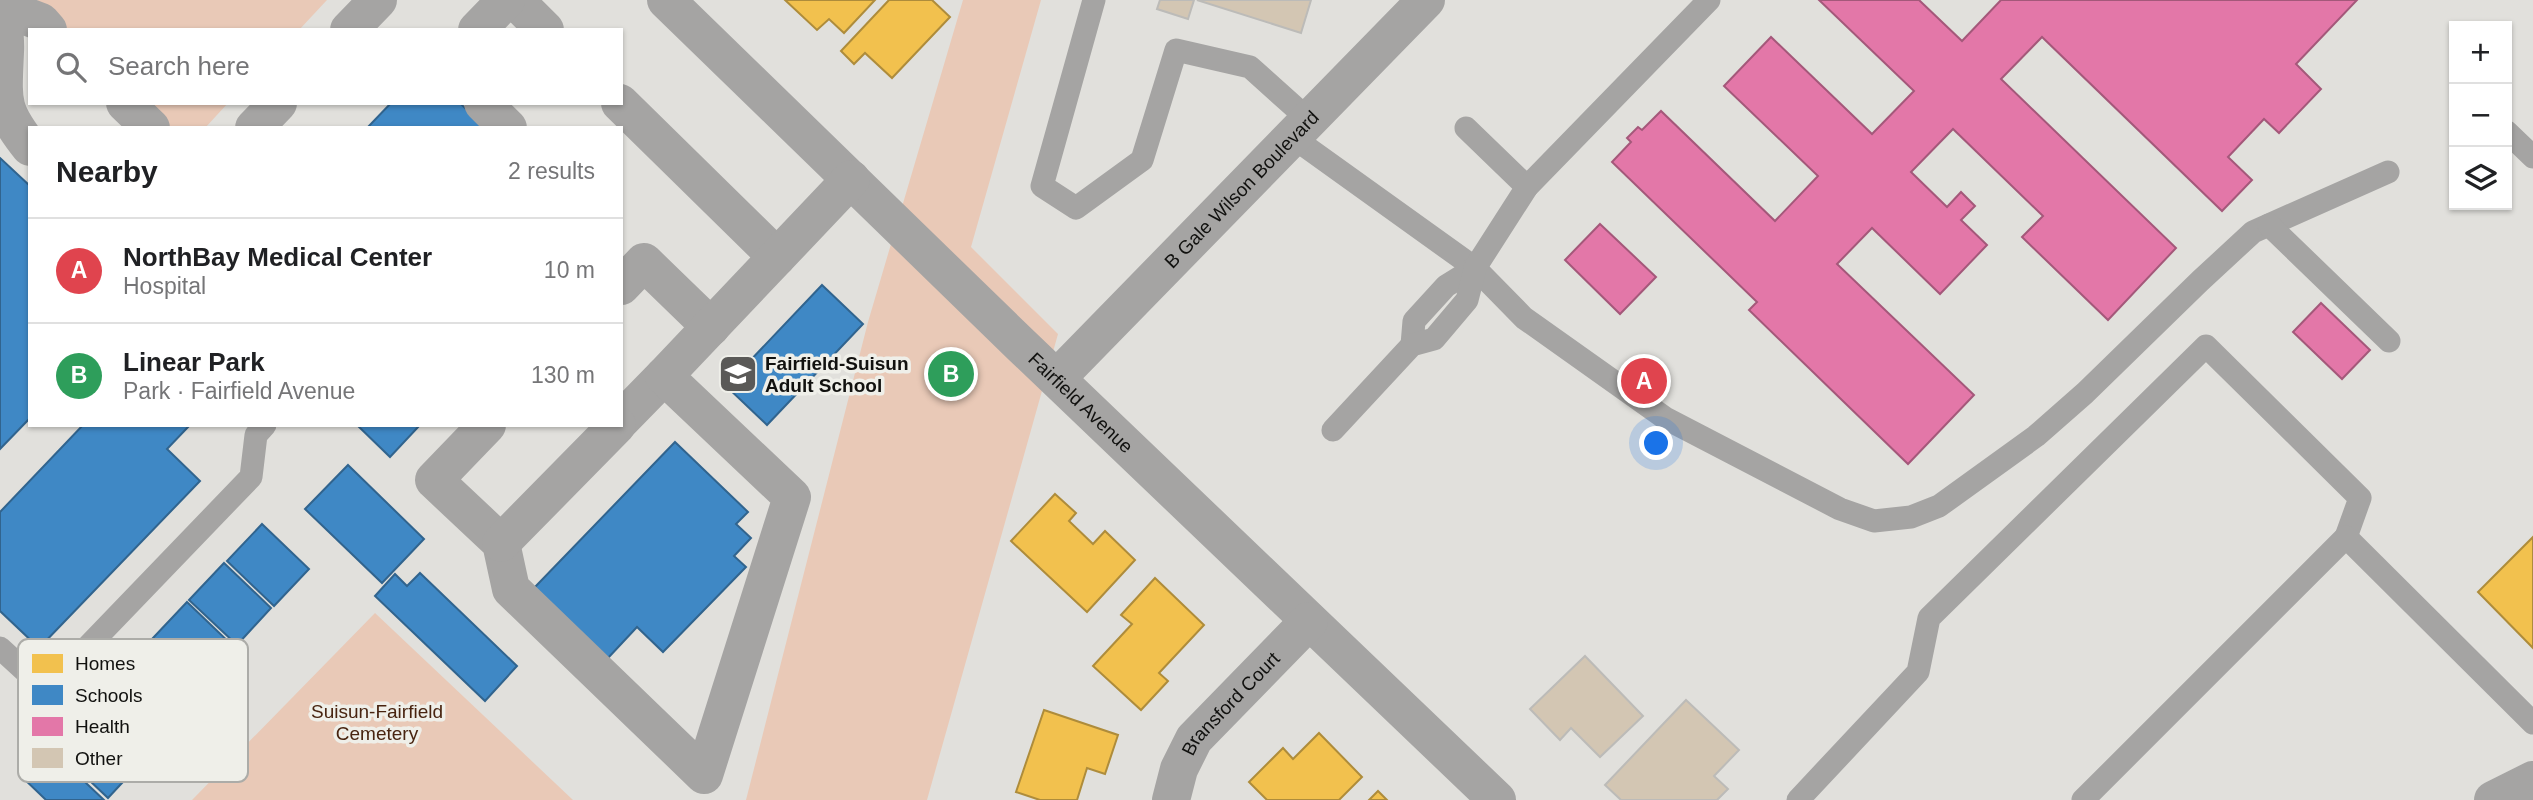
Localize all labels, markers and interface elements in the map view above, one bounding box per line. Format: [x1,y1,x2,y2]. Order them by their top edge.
map controls [2449,21,2512,210]
button: + [2449,21,2512,84]
search box [28,28,623,105]
icon: search [52,48,90,86]
text: Search here [108,51,250,81]
button: − [2449,84,2512,147]
street label: B Gale Wilson Boulevard [1160,106,1323,272]
button: layers [2449,147,2512,210]
text: Nearby [56,155,158,188]
text: 2 results [508,158,595,184]
text: NorthBay Medical Center [123,242,432,272]
text: A [71,257,87,283]
text: 10 m [544,257,595,283]
text: Hospital [123,273,206,299]
text: Linear Park [123,347,265,377]
pin: B [928,348,974,400]
street label: Fairfield Avenue [1024,348,1137,457]
school or university icon: Fairfield-Suisun Adult School [717,353,759,395]
place label: Fairfield-Suisun Adult School [765,353,909,396]
pin: A [1621,355,1667,407]
text: B [71,362,87,388]
text: 130 m [531,362,595,388]
text: Park · Fairfield Avenue [123,378,355,404]
your location [1639,426,1673,460]
legend [18,639,248,782]
street label: Bransford Court [1178,647,1284,759]
text: Homes [75,653,135,674]
text: Schools [75,685,143,706]
park label: Suisun-Fairfield Cemetery [311,701,443,744]
text: Health [75,716,130,737]
text: Other [75,748,123,769]

